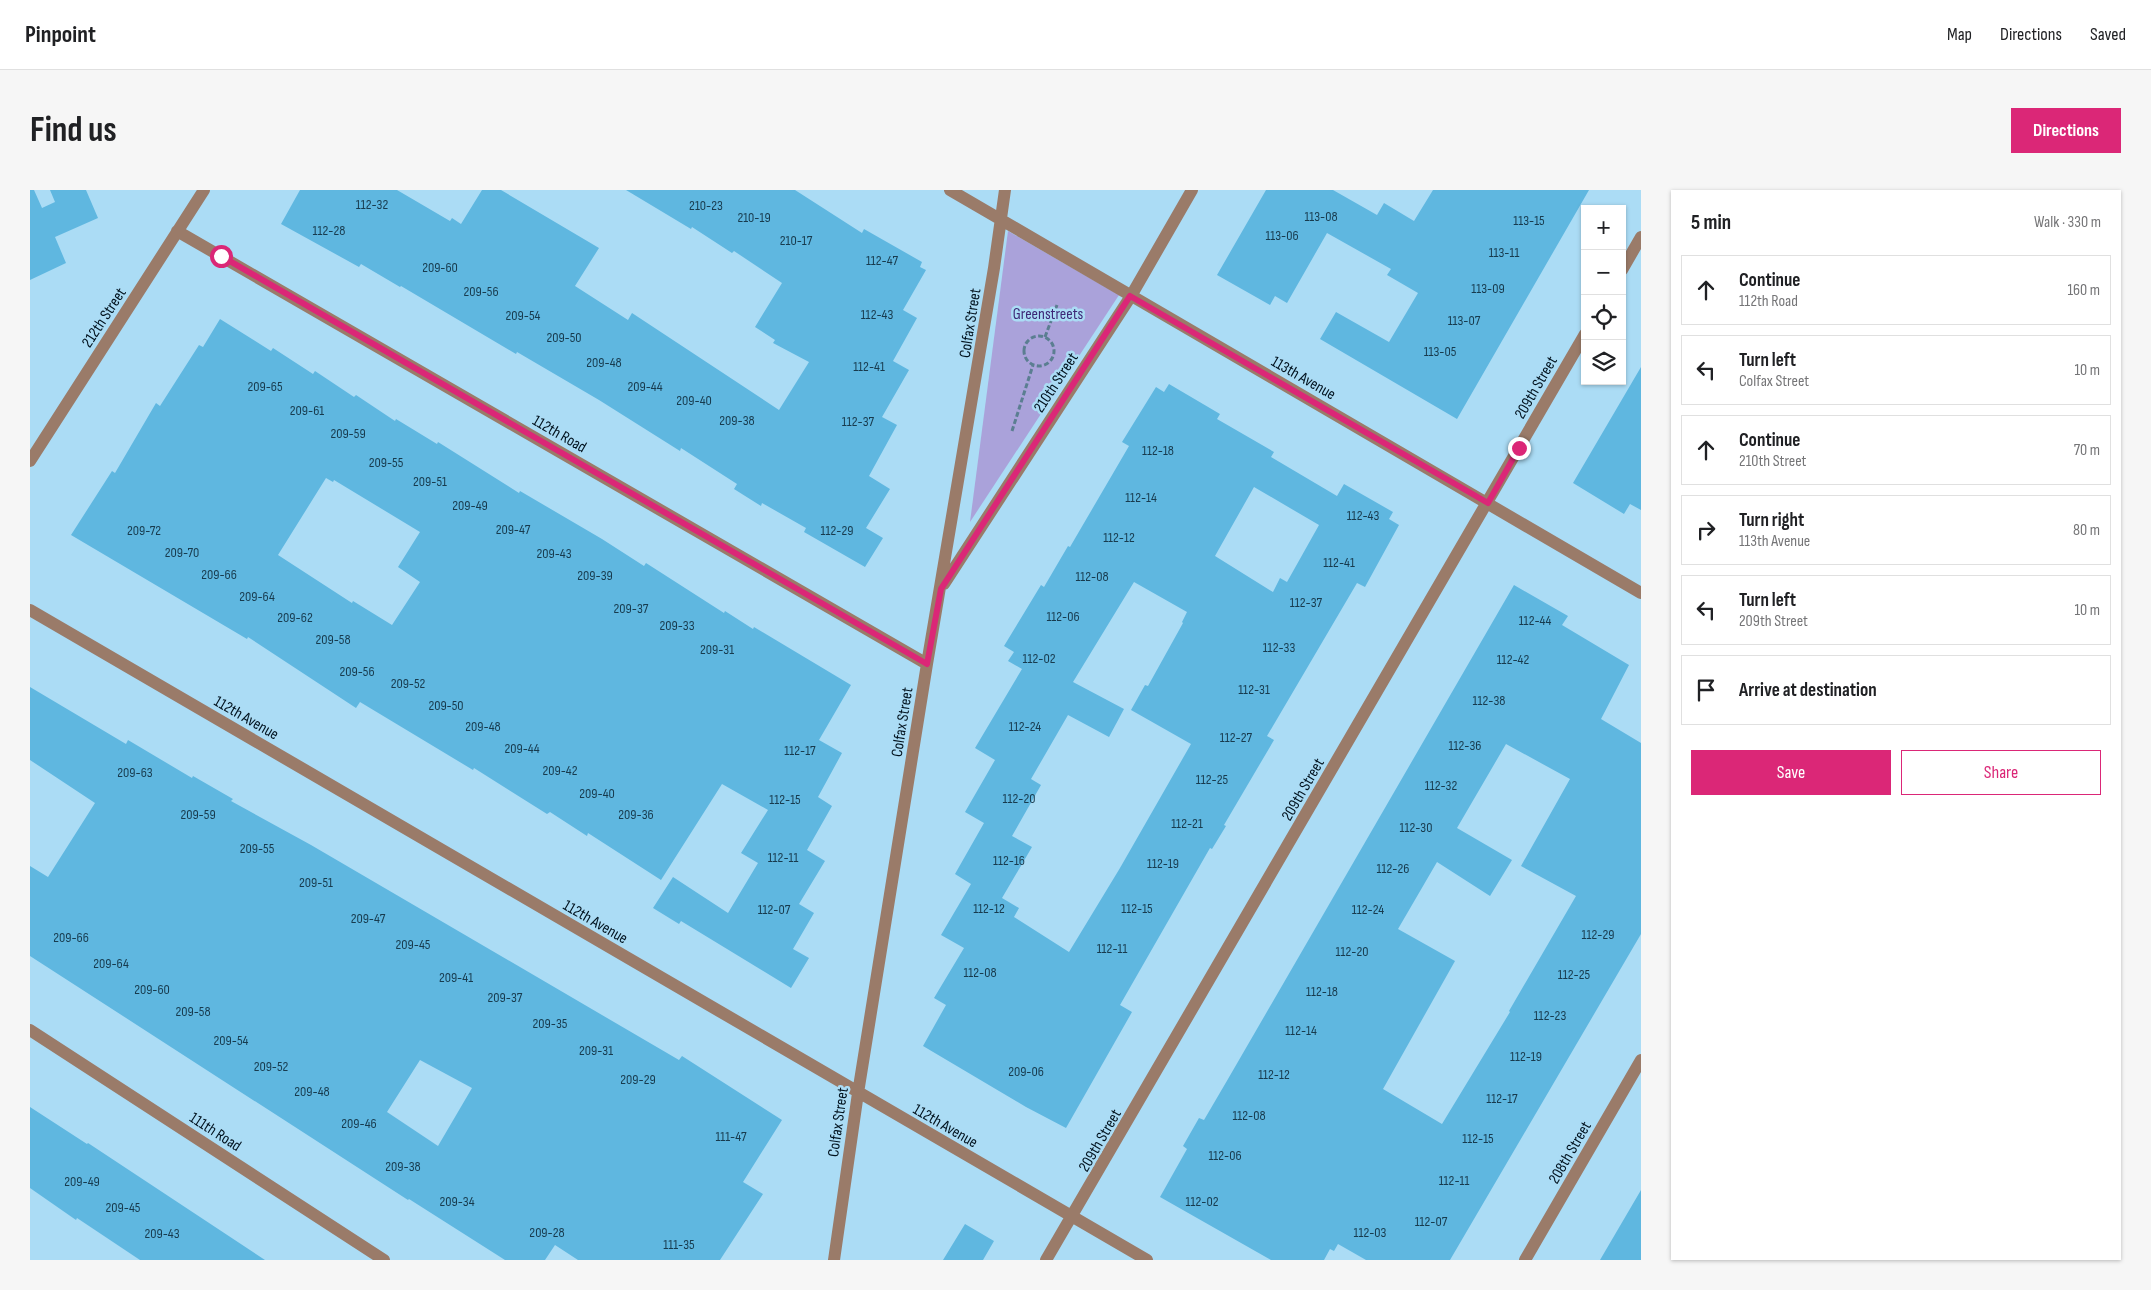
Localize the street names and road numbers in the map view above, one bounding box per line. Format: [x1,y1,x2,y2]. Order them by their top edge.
street label: 212th Street [78,284,131,351]
street label: Colfax Street [956,287,985,359]
street label: 210th Street [1030,349,1083,416]
street label: 113th Avenue [1268,352,1339,404]
street label: 209th Street [1511,353,1562,422]
street label: 112th Road [529,411,590,457]
street label: Colfax Street [888,686,917,758]
street label: 112th Avenue [211,692,282,744]
street label: 209th Street [1278,755,1329,824]
street label: 112th Avenue [560,896,631,948]
street label: Colfax Street [824,1086,853,1158]
street label: 112th Avenue [910,1100,981,1152]
street label: 209th Street [1075,1106,1126,1175]
street label: 111th Road [186,1109,245,1156]
street label: 208th Street [1545,1118,1596,1187]

